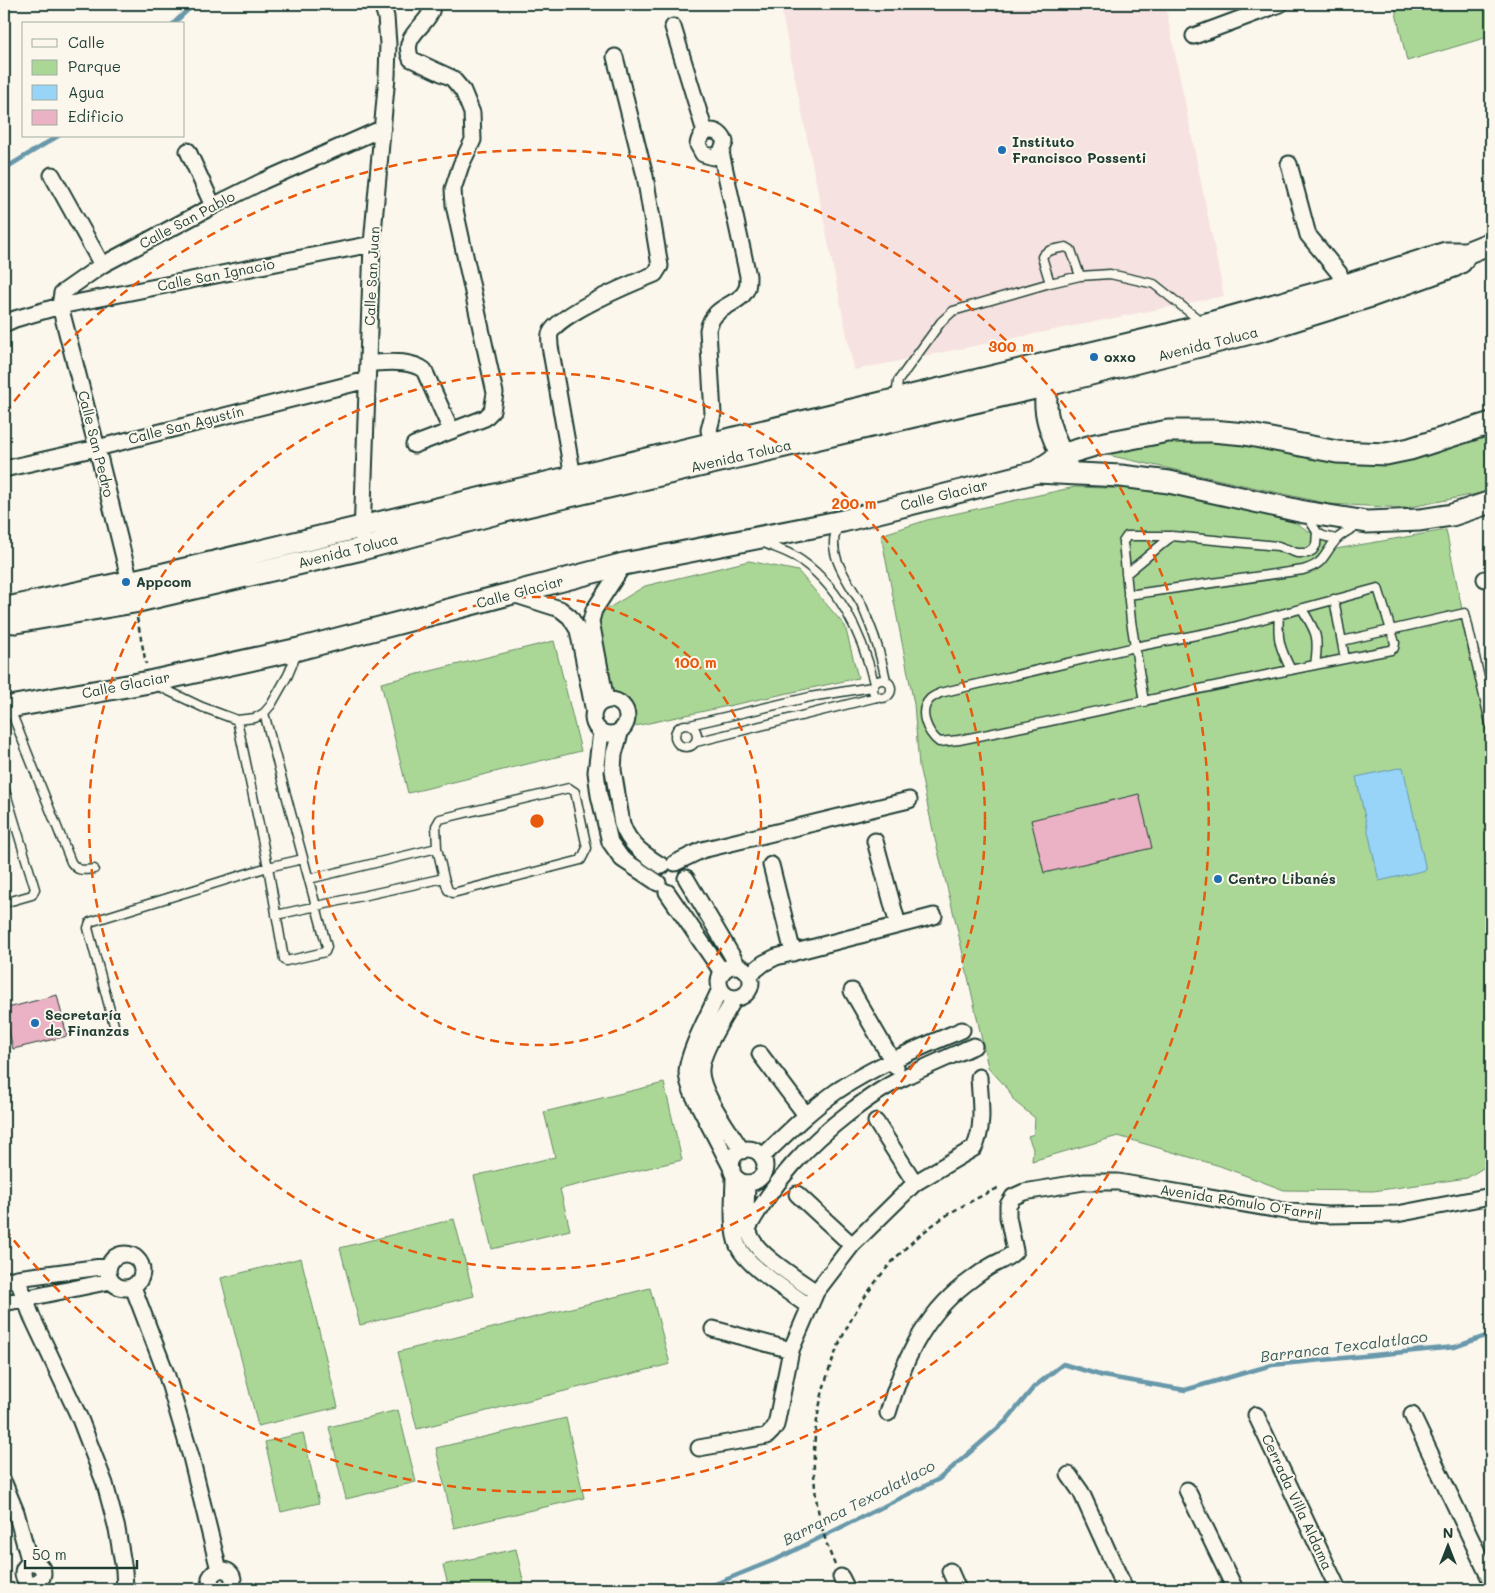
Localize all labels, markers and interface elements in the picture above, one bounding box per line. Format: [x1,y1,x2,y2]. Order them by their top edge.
legend [22,22,185,138]
text: Calle [68,32,105,52]
text: Parque [68,56,121,76]
text: Agua [68,82,105,102]
text: Edificio [68,106,124,126]
place label: Instituto Francisco Possenti [1012,132,1146,167]
marker: Instituto Francisco Possenti [996,144,1008,156]
street label: Calle San Pablo [136,186,238,253]
street label: Calle San Juan [359,226,384,326]
street label: Calle San Ignacio [156,254,276,295]
street label: Avenida Toluca [1156,322,1260,365]
text: 300 m [988,336,1034,356]
place label: oxxo [1104,347,1136,366]
marker: oxxo [1088,351,1100,363]
street label: Calle San Pedro [74,389,119,499]
street label: Calle San Agustín [126,401,246,448]
street label: Avenida Toluca [689,435,793,476]
street label: Calle Glaciar [898,474,990,515]
text: 200 m [832,493,877,513]
street label: Avenida Toluca [296,529,400,572]
street label: Calle Glaciar [474,571,566,612]
place label: Appcom [136,572,191,591]
marker: Appcom [120,576,132,588]
text: 100 m [673,652,717,672]
street label: Calle Glaciar [80,667,172,702]
centre of rings [528,812,546,830]
place label: Centro Libanés [1228,869,1336,888]
marker: Centro Libanés [1212,873,1224,885]
place label: Secretaría de Finanzas [45,1005,129,1040]
marker: Secretaría de Finanzas [29,1017,41,1029]
street label: Avenida Rómulo O'Farril [1159,1179,1323,1224]
water label: Barranca Texcalatlaco [1259,1326,1429,1366]
street label: Cerrada Villa Aldama [1258,1431,1337,1573]
water label: Barranca Texcalatlaco [779,1455,938,1549]
north arrow [1422,1520,1472,1570]
text: N [1443,1523,1453,1542]
scale bar [25,1538,138,1570]
text: 50 m [32,1544,67,1564]

